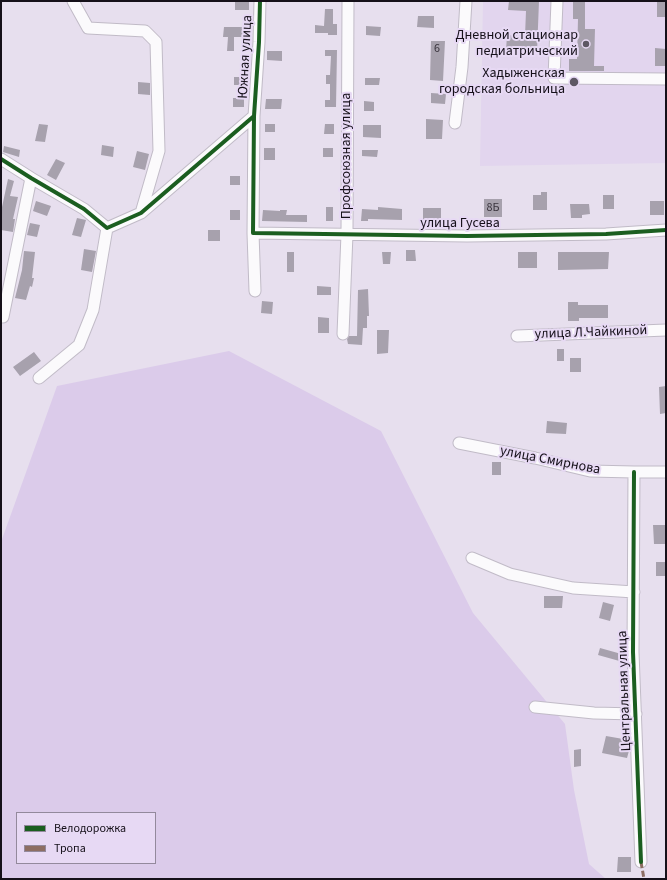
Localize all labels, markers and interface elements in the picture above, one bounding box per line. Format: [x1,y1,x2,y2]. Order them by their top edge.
street label: Южная улица [235,15,257,99]
place label: Дневной стационар педиатрический [455,28,578,60]
marker: Дневной стационар педиатрический [581,39,591,49]
house number: 6 [434,42,440,56]
place label: Хадыженская городская больница [439,66,565,98]
marker: Хадыженская городская больница [568,76,580,88]
street label: Профсоюзная улица [339,93,355,219]
house number: 8Б [487,201,499,215]
street label: улица Гусева [420,216,500,232]
street label: улица Л.Чайкиной [534,323,648,343]
street label: улица Смирнова [499,443,601,479]
street label: Центральная улица [614,630,636,752]
legend [16,812,156,864]
text: Велодорожка [54,820,126,837]
text: Тропа [54,840,86,857]

